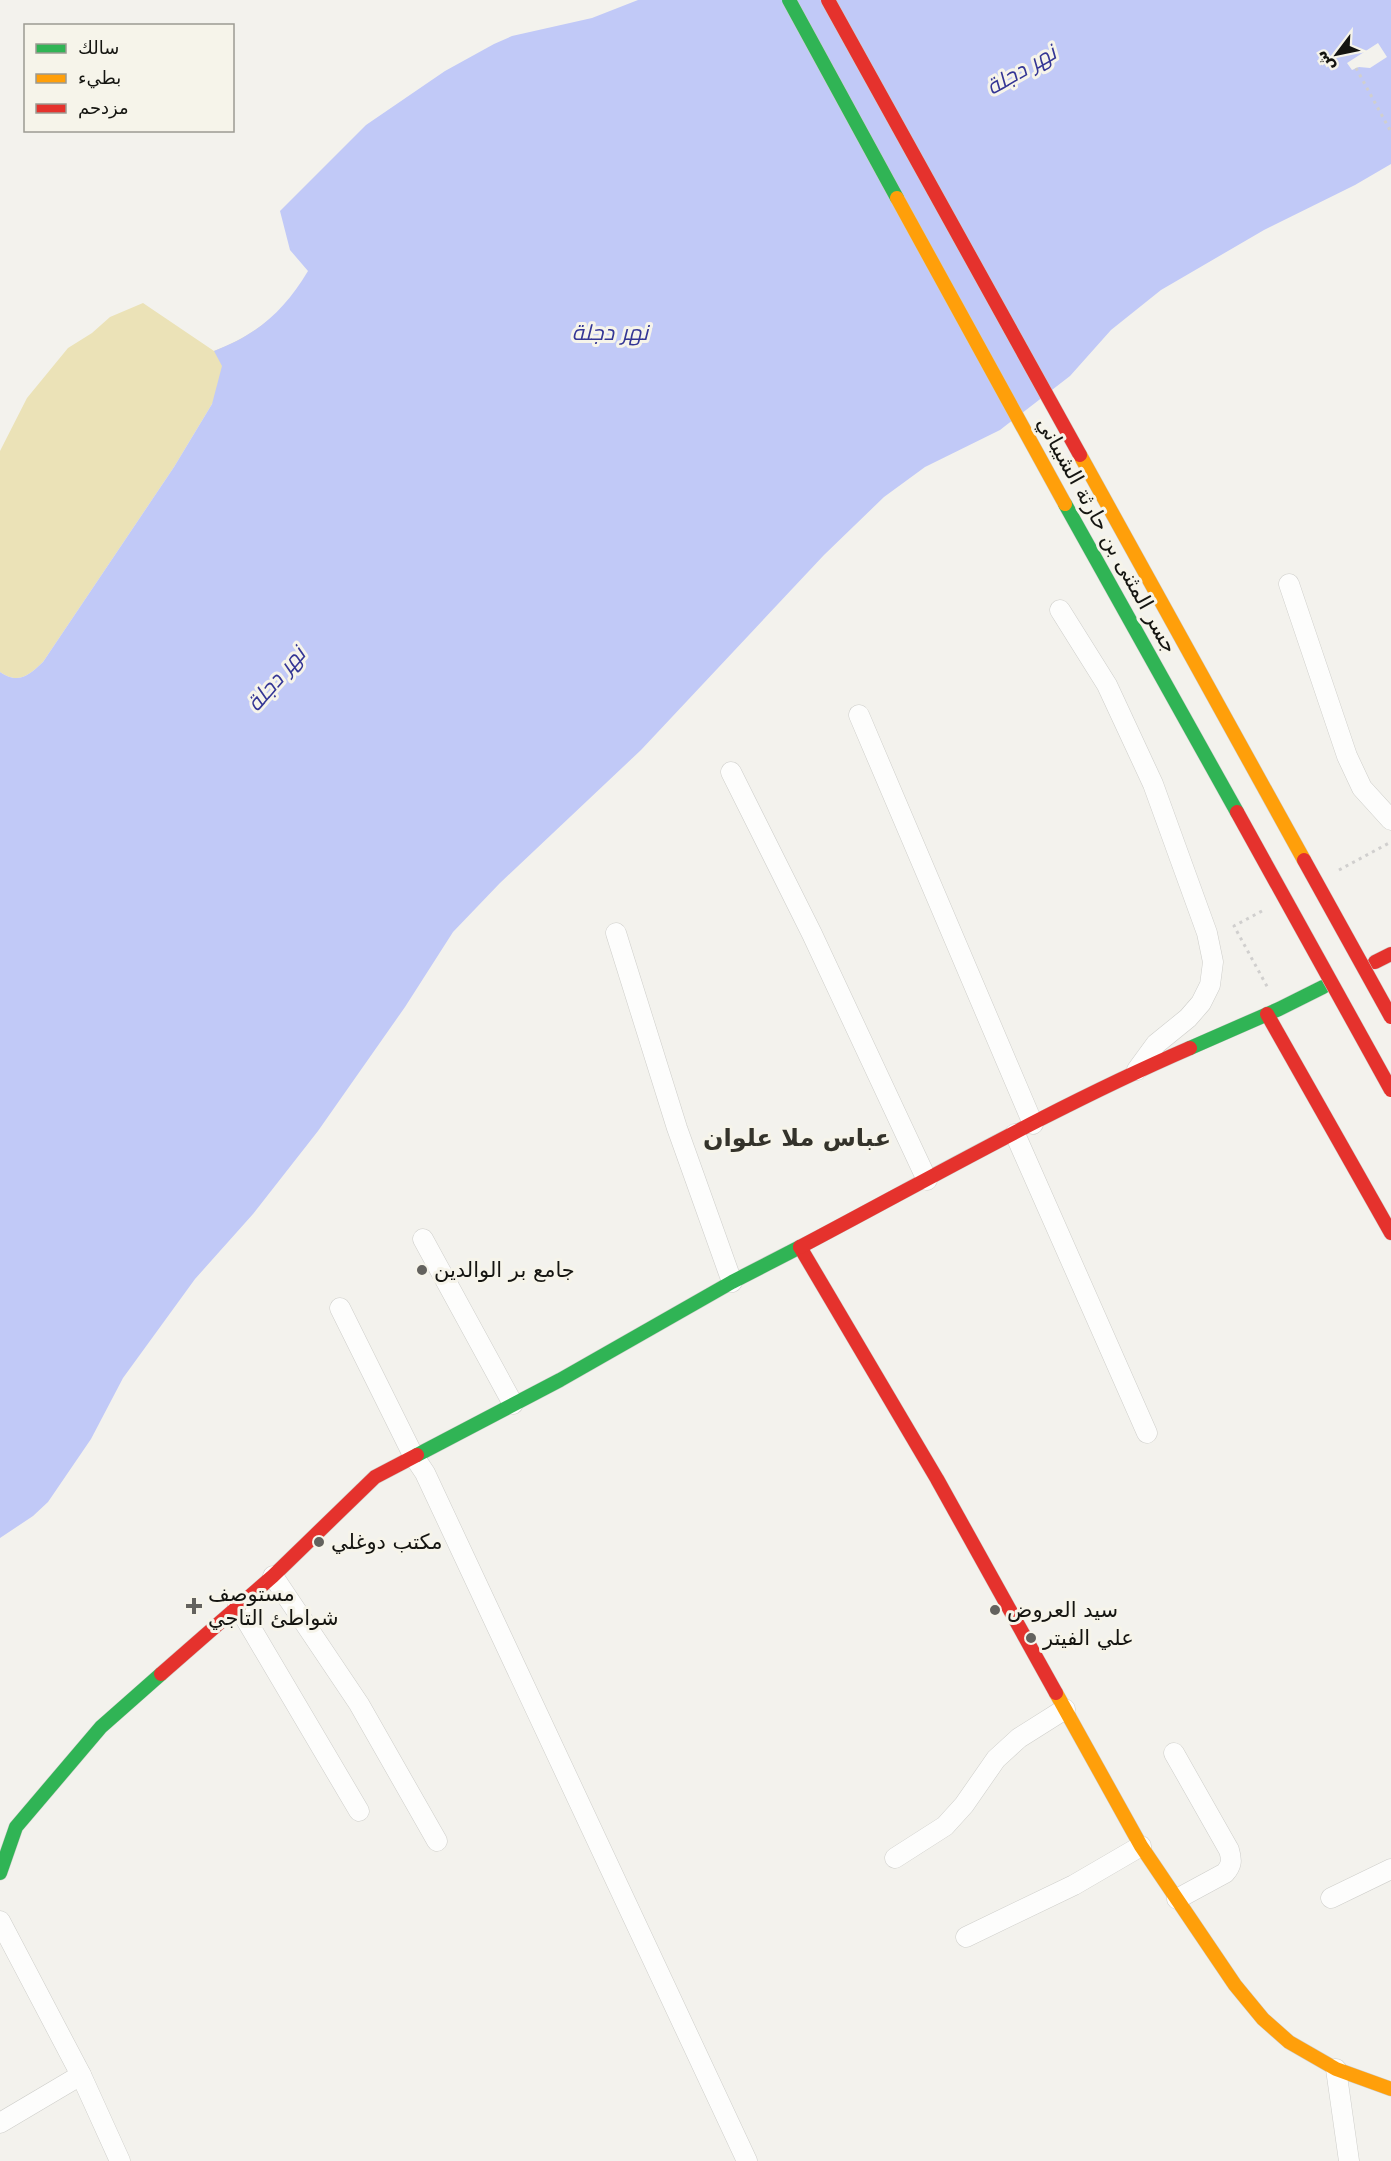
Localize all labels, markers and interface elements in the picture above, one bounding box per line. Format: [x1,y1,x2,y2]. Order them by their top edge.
legend [24,24,234,132]
north arrow [1307,24,1367,84]
text: سالك [78,37,119,58]
water label: نهر دجلة [982,39,1063,101]
text: ش [1311,47,1339,76]
text: بطيء [78,67,121,89]
text: مزدحم [78,97,129,119]
water label: نهر دجلة [572,320,650,346]
street label: جسر المثنى بن حارثة الشيباني [1032,413,1182,657]
water label: نهر دجلة [242,640,313,717]
district label: عباس ملا علوان [703,1124,891,1152]
place label: جامع بر الوالدين [434,1258,575,1282]
marker: جامع بر الوالدين [415,1263,429,1277]
place label: مكتب دوغلي [331,1530,442,1554]
marker: مكتب دوغلي [312,1535,326,1549]
place label: مستوصف شواطئ التاجي [208,1582,339,1630]
marker: مستوصف شواطئ التاجي [185,1597,203,1615]
place label: سيد العروض [1007,1598,1118,1622]
marker: سيد العروض [988,1603,1002,1617]
place label: علي الفيتر [1042,1626,1134,1650]
marker: علي الفيتر [1024,1631,1038,1645]

